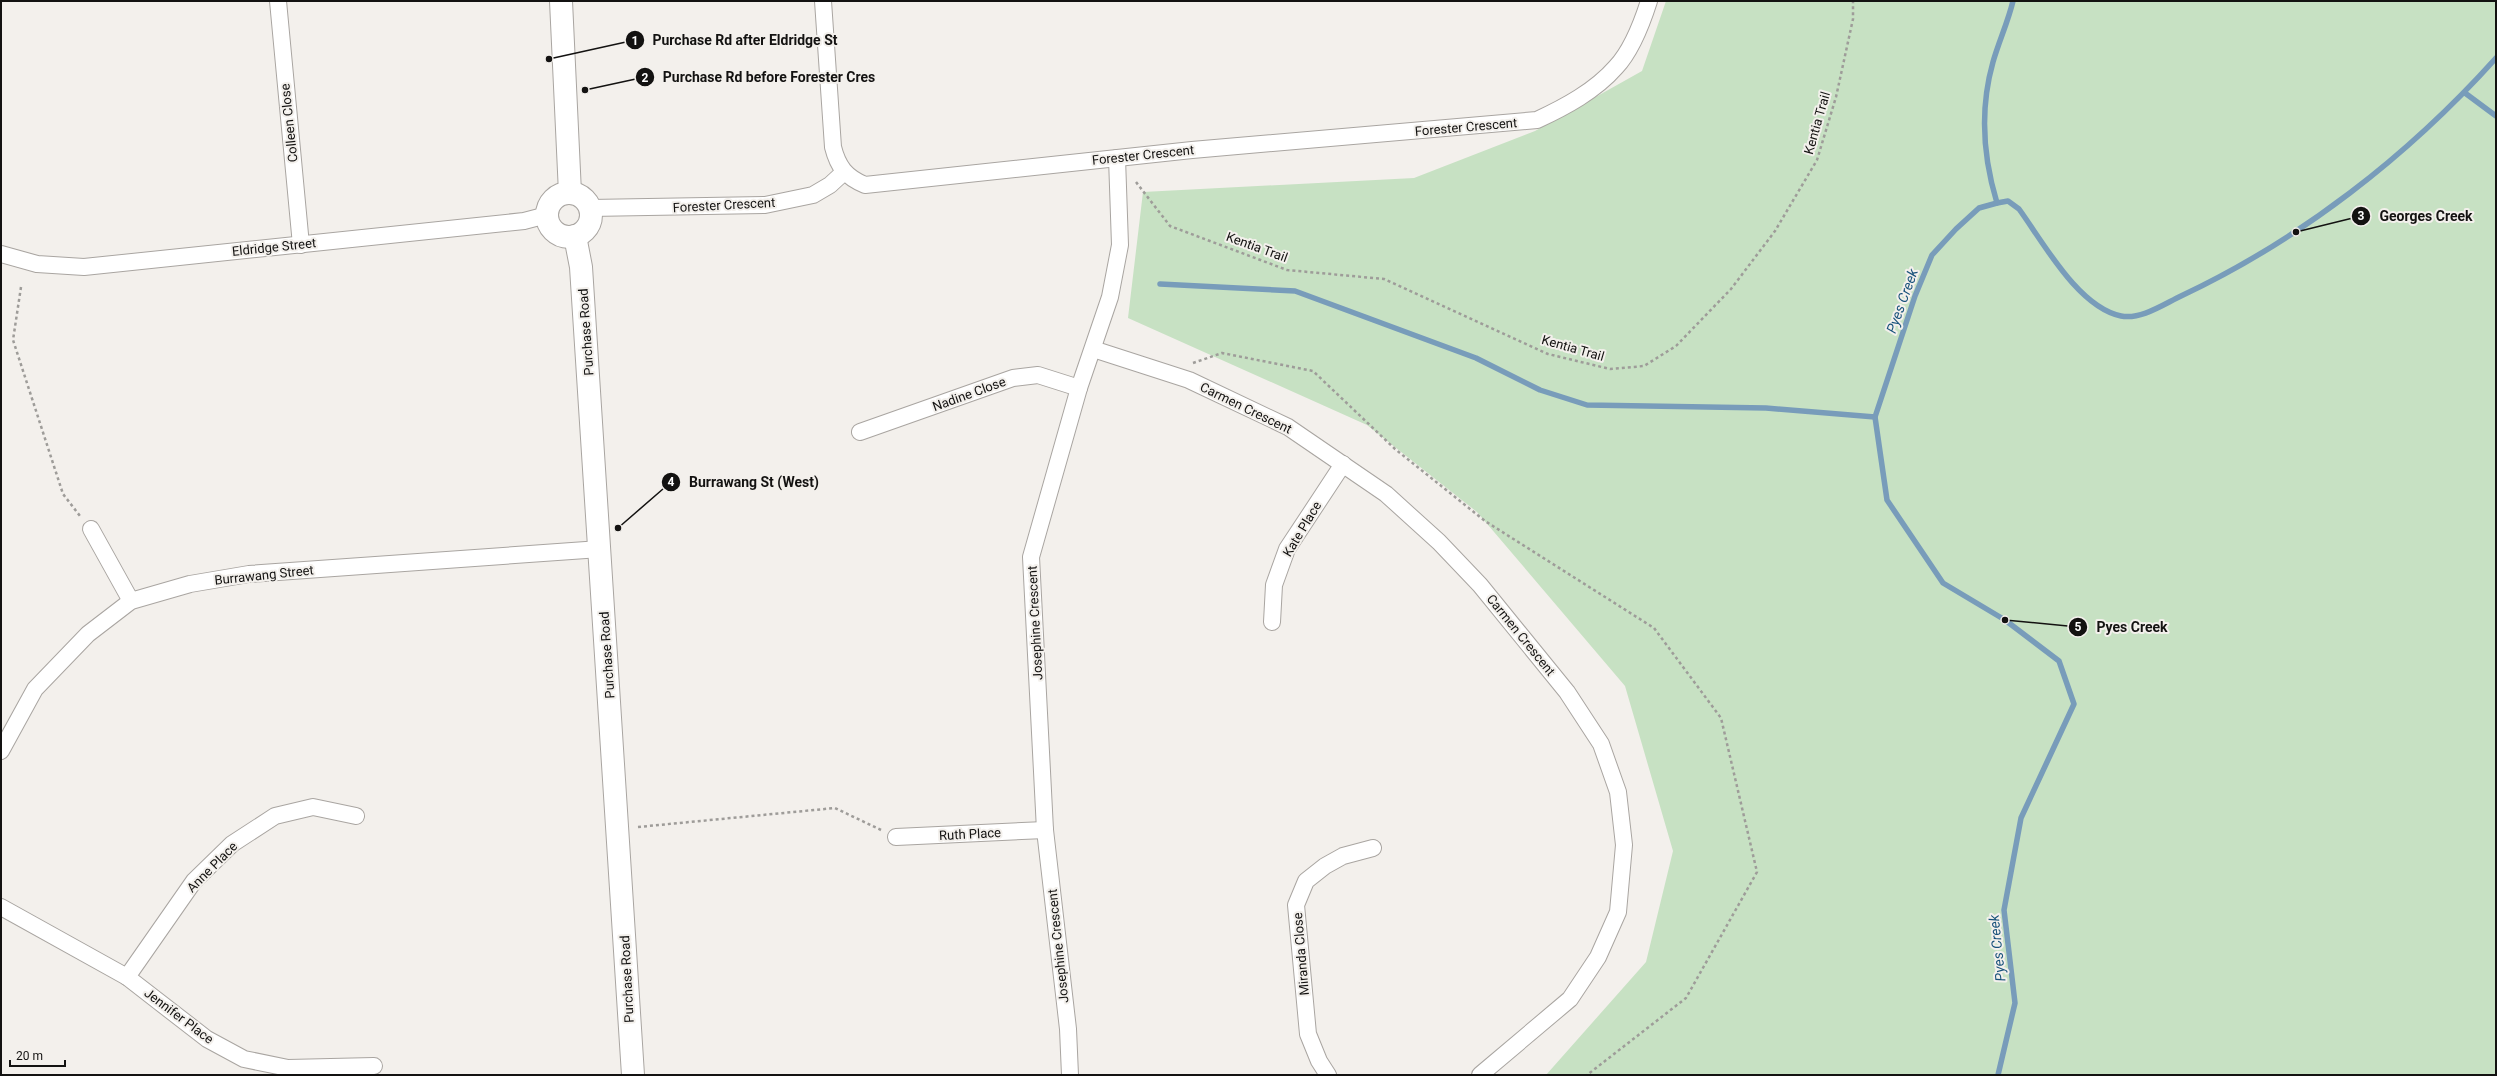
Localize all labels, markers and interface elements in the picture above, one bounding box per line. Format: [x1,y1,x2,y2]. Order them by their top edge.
callout: Purchase Rd after Eldridge St [625,27,846,53]
text: Purchase Rd after Eldridge St [652,32,838,48]
text: 1 [632,34,638,48]
callout: Purchase Rd before Forester Cres [635,64,883,90]
text: Purchase Rd before Forester Cres [663,69,875,85]
text: 2 [642,71,649,85]
street label: Colleen Close [277,83,301,163]
street label: Kentia Trail [1801,90,1833,156]
street label: Forester Crescent [1414,115,1518,139]
street label: Forester Crescent [1091,142,1195,168]
street label: Forester Crescent [672,195,776,215]
callout: Georges Creek [2351,203,2480,229]
text: Georges Creek [2380,208,2473,224]
text: 3 [2358,209,2365,223]
street label: Kentia Trail [1224,229,1290,265]
street label: Eldridge Street [231,235,317,259]
water label: Pyes Creek [1883,266,1921,335]
street label: Purchase Road [575,288,597,376]
street label: Kentia Trail [1540,332,1606,364]
street label: Nadine Close [930,374,1008,414]
street label: Carmen Crescent [1198,379,1294,437]
callout: Burrawang St (West) [661,469,826,495]
text: Burrawang St (West) [689,474,819,491]
text: 4 [668,475,675,489]
street label: Kate Place [1280,499,1324,559]
street label: Burrawang Street [214,562,314,588]
street label: Josephine Crescent [1025,565,1045,681]
street label: Carmen Crescent [1484,591,1558,679]
street label: Purchase Road [596,611,618,699]
callout: Pyes Creek [2068,614,2176,640]
text: Pyes Creek [2096,619,2168,635]
text: 5 [2075,620,2082,634]
street label: Ruth Place [939,825,1001,843]
street label: Anne Place [184,839,240,895]
street label: Josephine Crescent [1045,888,1071,1004]
street label: Miranda Close [1290,912,1312,996]
water label: Pyes Creek [1985,913,2008,982]
street label: Purchase Road [617,935,637,1023]
street label: Jennifer Place [141,985,217,1047]
scale bar [10,1042,65,1068]
text: 20 m [16,1049,43,1063]

